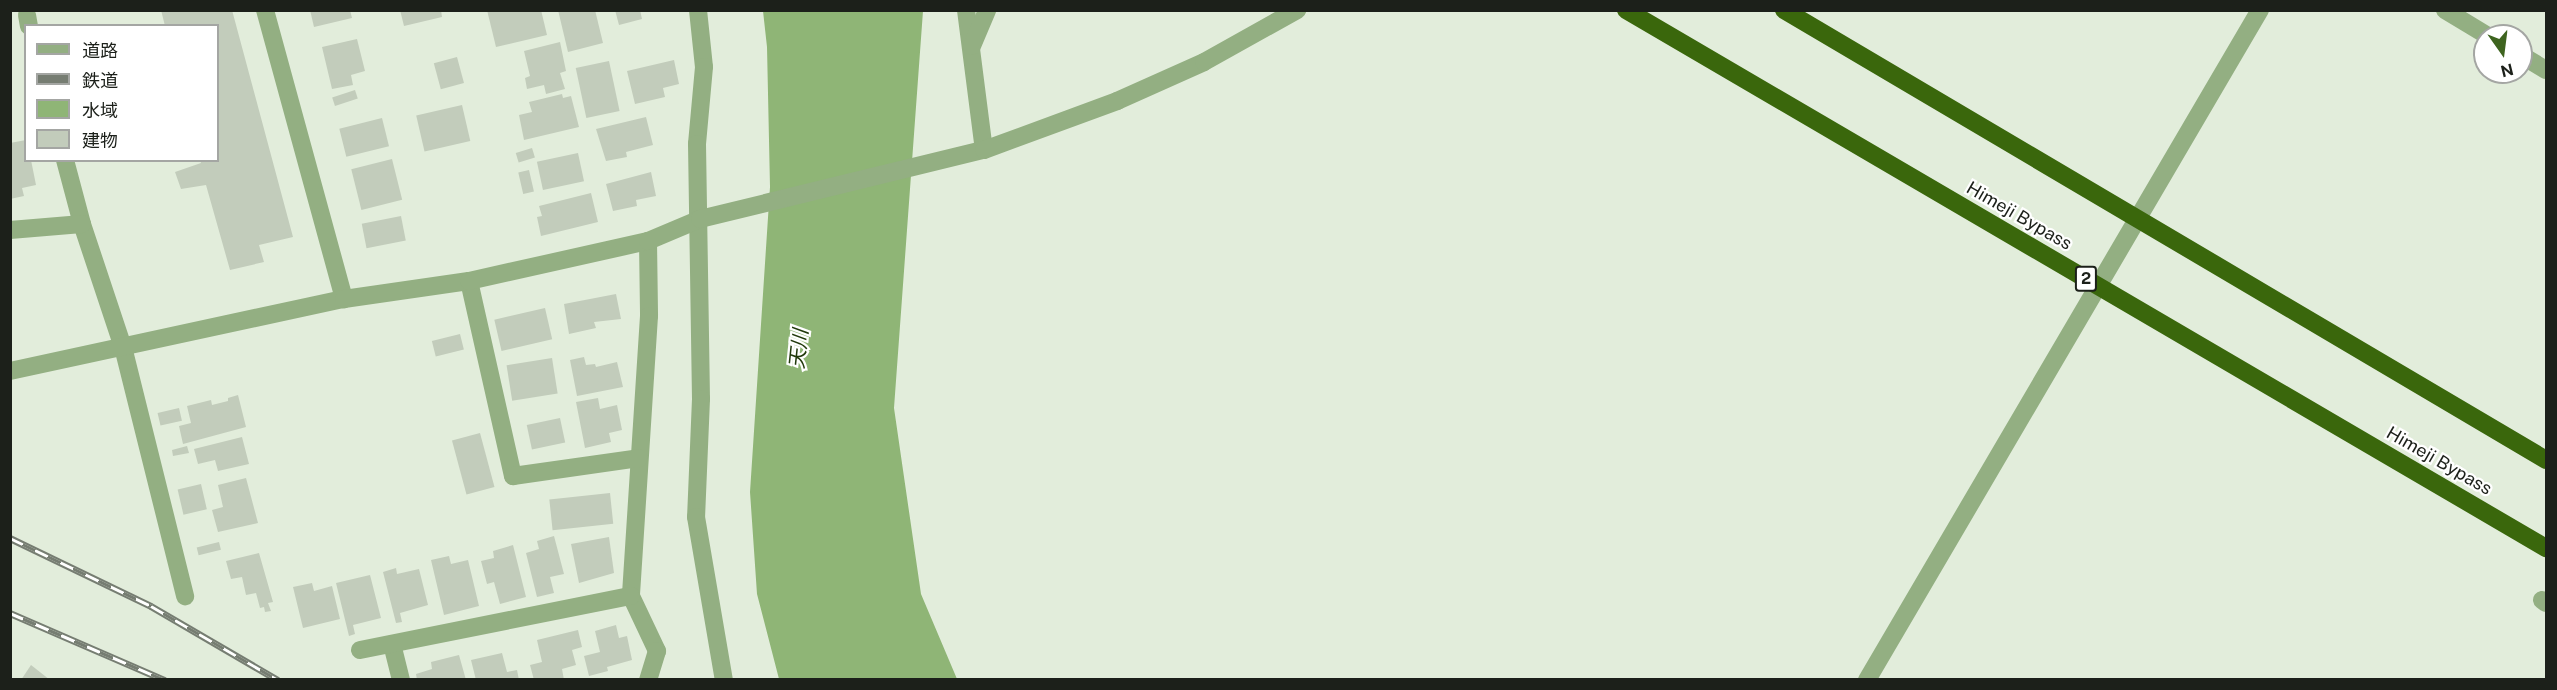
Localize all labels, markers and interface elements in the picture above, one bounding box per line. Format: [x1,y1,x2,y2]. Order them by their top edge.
legend [24,24,219,162]
north arrow [2473,24,2533,84]
text: 道路 [82,40,118,61]
text: N [2499,59,2515,81]
text: 鉄道 [82,70,118,91]
text: 水域 [82,100,118,121]
text: 建物 [82,130,118,151]
street label: Himeji Bypass [1962,177,2076,255]
road number: 2 [2074,266,2098,292]
water label: 天川 [785,328,813,370]
street label: Himeji Bypass [2382,422,2496,500]

